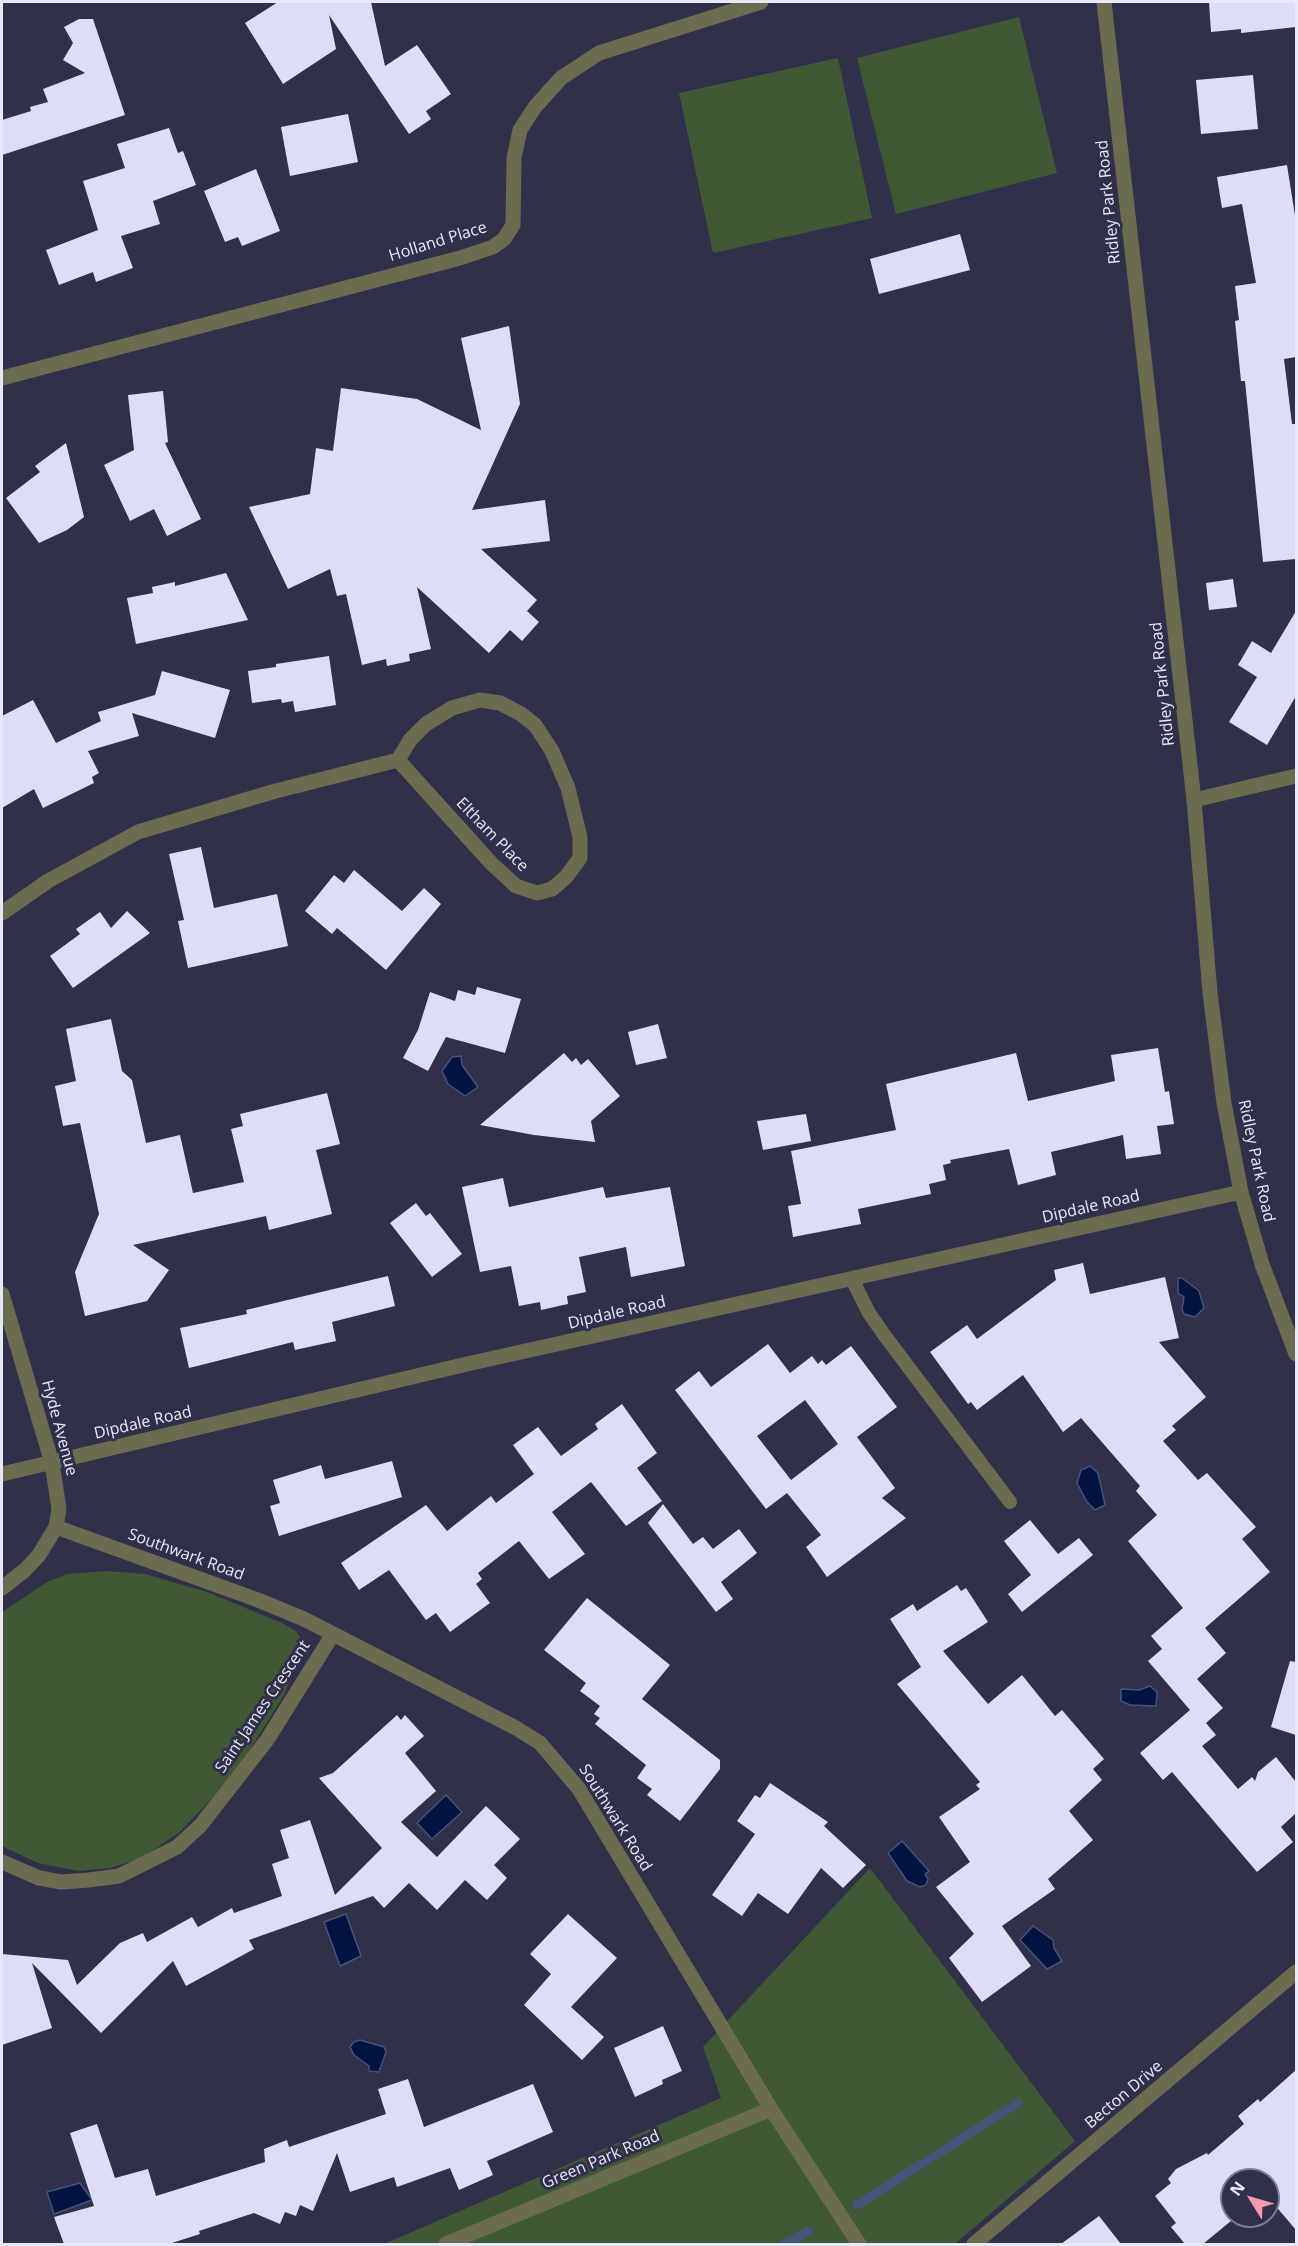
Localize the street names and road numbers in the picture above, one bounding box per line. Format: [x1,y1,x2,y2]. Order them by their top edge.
street label: Ridley Park Road [1093,139,1125,265]
street label: Holland Place [387,218,489,266]
street label: Ridley Park Road [1147,621,1179,747]
street label: Eltham Place [452,794,532,876]
street label: Ridley Park Road [1234,1098,1278,1224]
street label: Dipdale Road [1040,1186,1142,1228]
street label: Dipdale Road [566,1292,668,1334]
street label: Hyde Avenue [37,1378,81,1478]
street label: Dipdale Road [92,1402,194,1444]
street label: Southwark Road [125,1525,247,1585]
street label: Saint James Crescent [212,1637,314,1777]
street label: Southwark Road [574,1761,656,1875]
street label: Becton Drive [1081,2057,1167,2133]
street label: Green Park Road [539,2127,663,2193]

